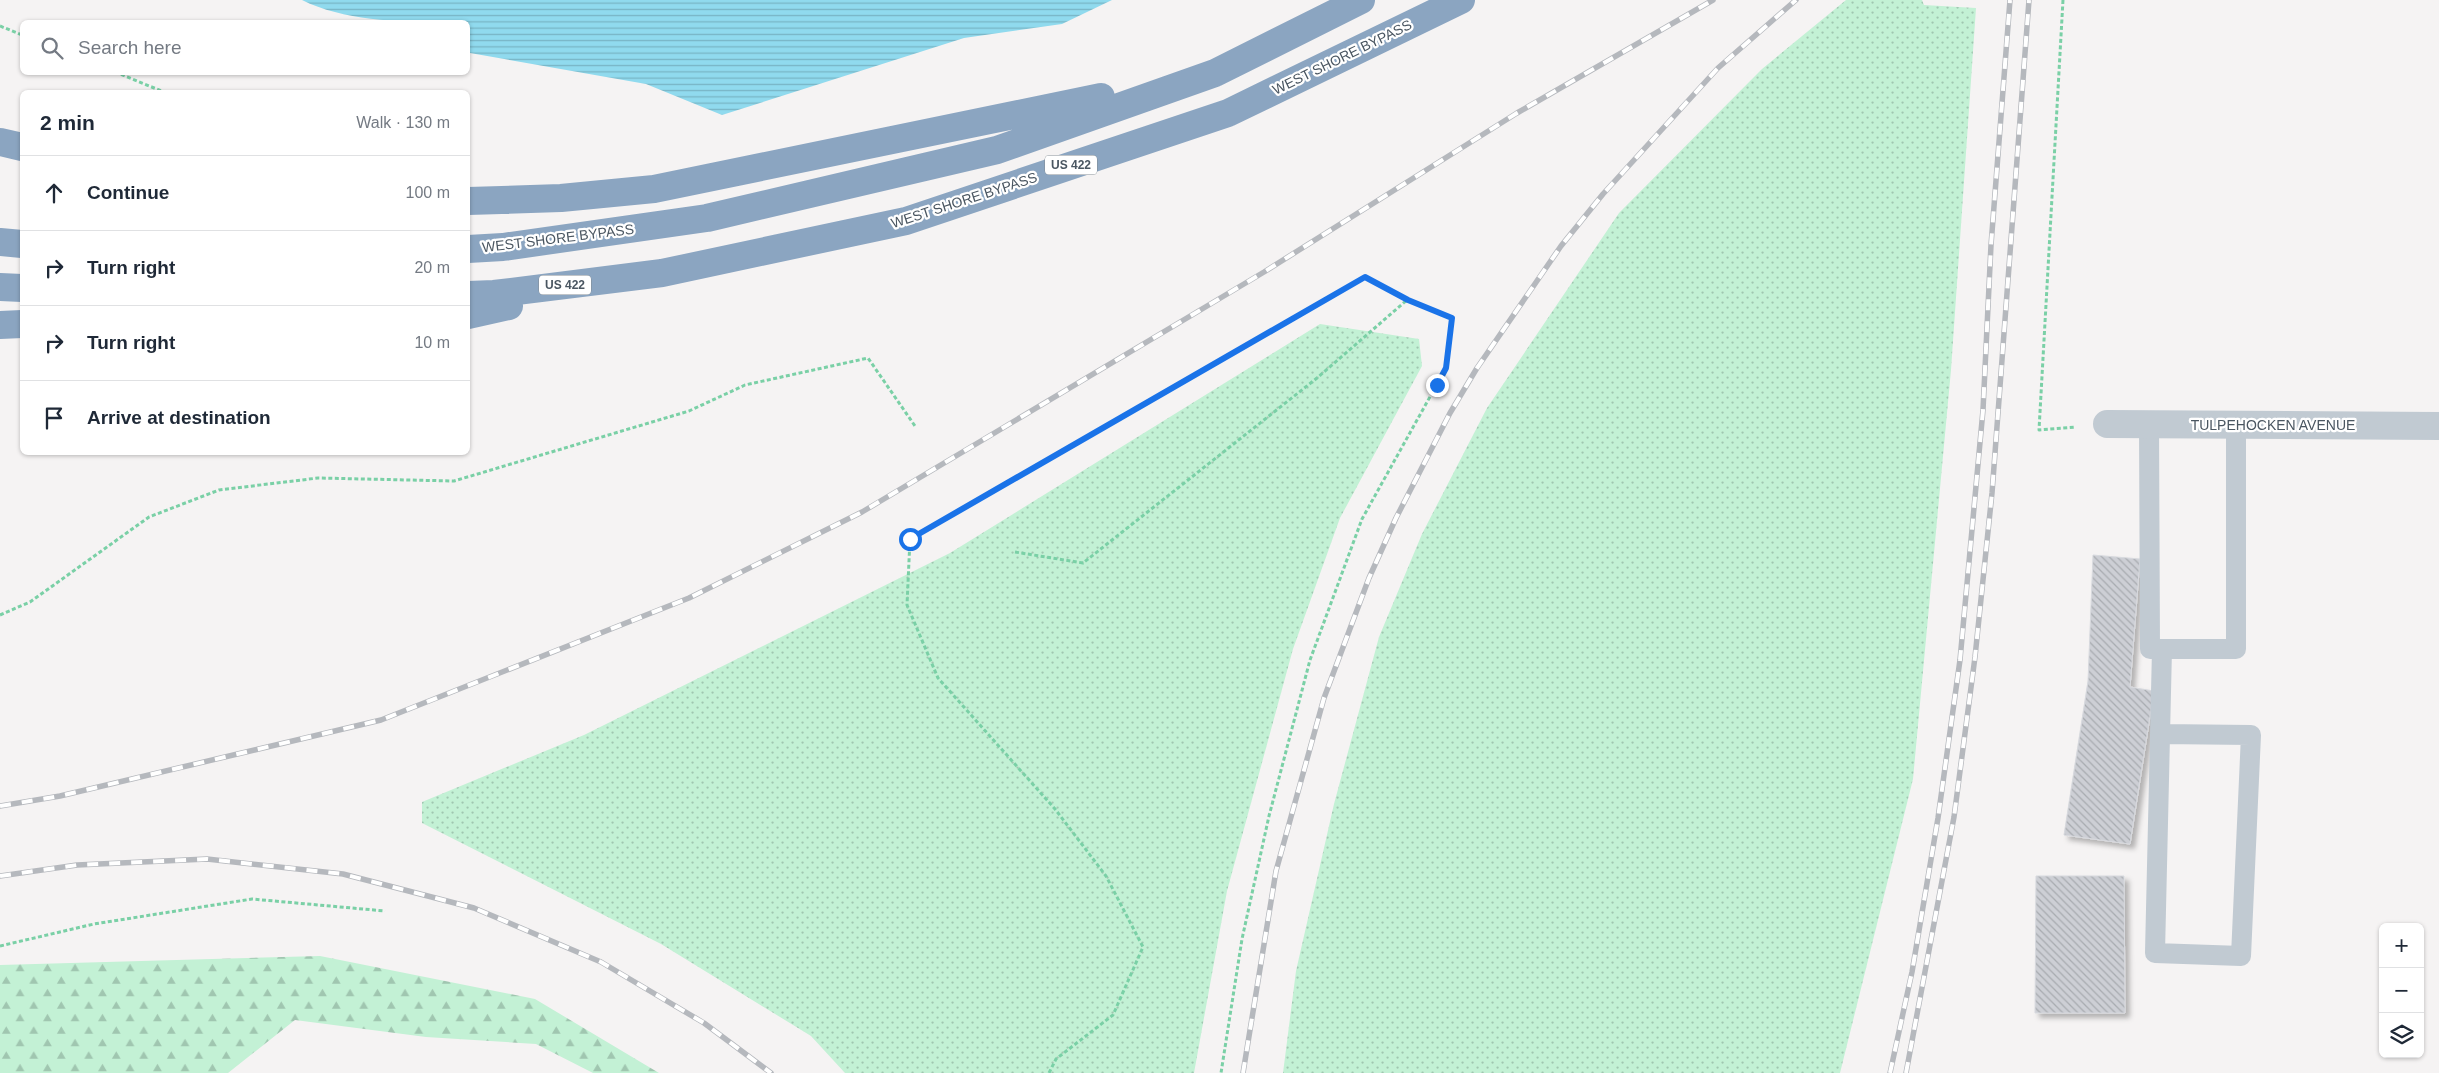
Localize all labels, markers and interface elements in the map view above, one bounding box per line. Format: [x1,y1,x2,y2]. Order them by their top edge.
street label: WEST SHORE BYPASS [1270,16,1414,98]
search box [20,20,470,75]
icon: search [38,34,66,62]
text: Search here [78,37,182,58]
text: 2 min [40,111,95,134]
text: Walk · 130 m [356,114,450,131]
road number: US 422 [1045,156,1097,174]
street label: WEST SHORE BYPASS [889,169,1039,231]
icon: ahead [40,179,68,207]
text: Continue [87,182,169,203]
text: 100 m [406,184,450,201]
street label: WEST SHORE BYPASS [481,221,635,255]
icon: right [40,254,68,282]
text: Turn right [87,257,175,278]
text: 20 m [414,259,450,276]
road number: US 422 [539,276,591,294]
icon: right [40,329,68,357]
text: Turn right [87,332,175,353]
text: 10 m [414,334,450,351]
route end [1426,374,1449,397]
icon: arrive [40,404,68,432]
text: Arrive at destination [87,407,271,428]
street label: TULPEHOCKEN AVENUE [2191,417,2355,433]
route start [899,528,922,551]
map controls [2379,923,2424,1058]
button: + [2379,923,2424,968]
button: − [2379,968,2424,1013]
button: layers [2379,1013,2424,1058]

